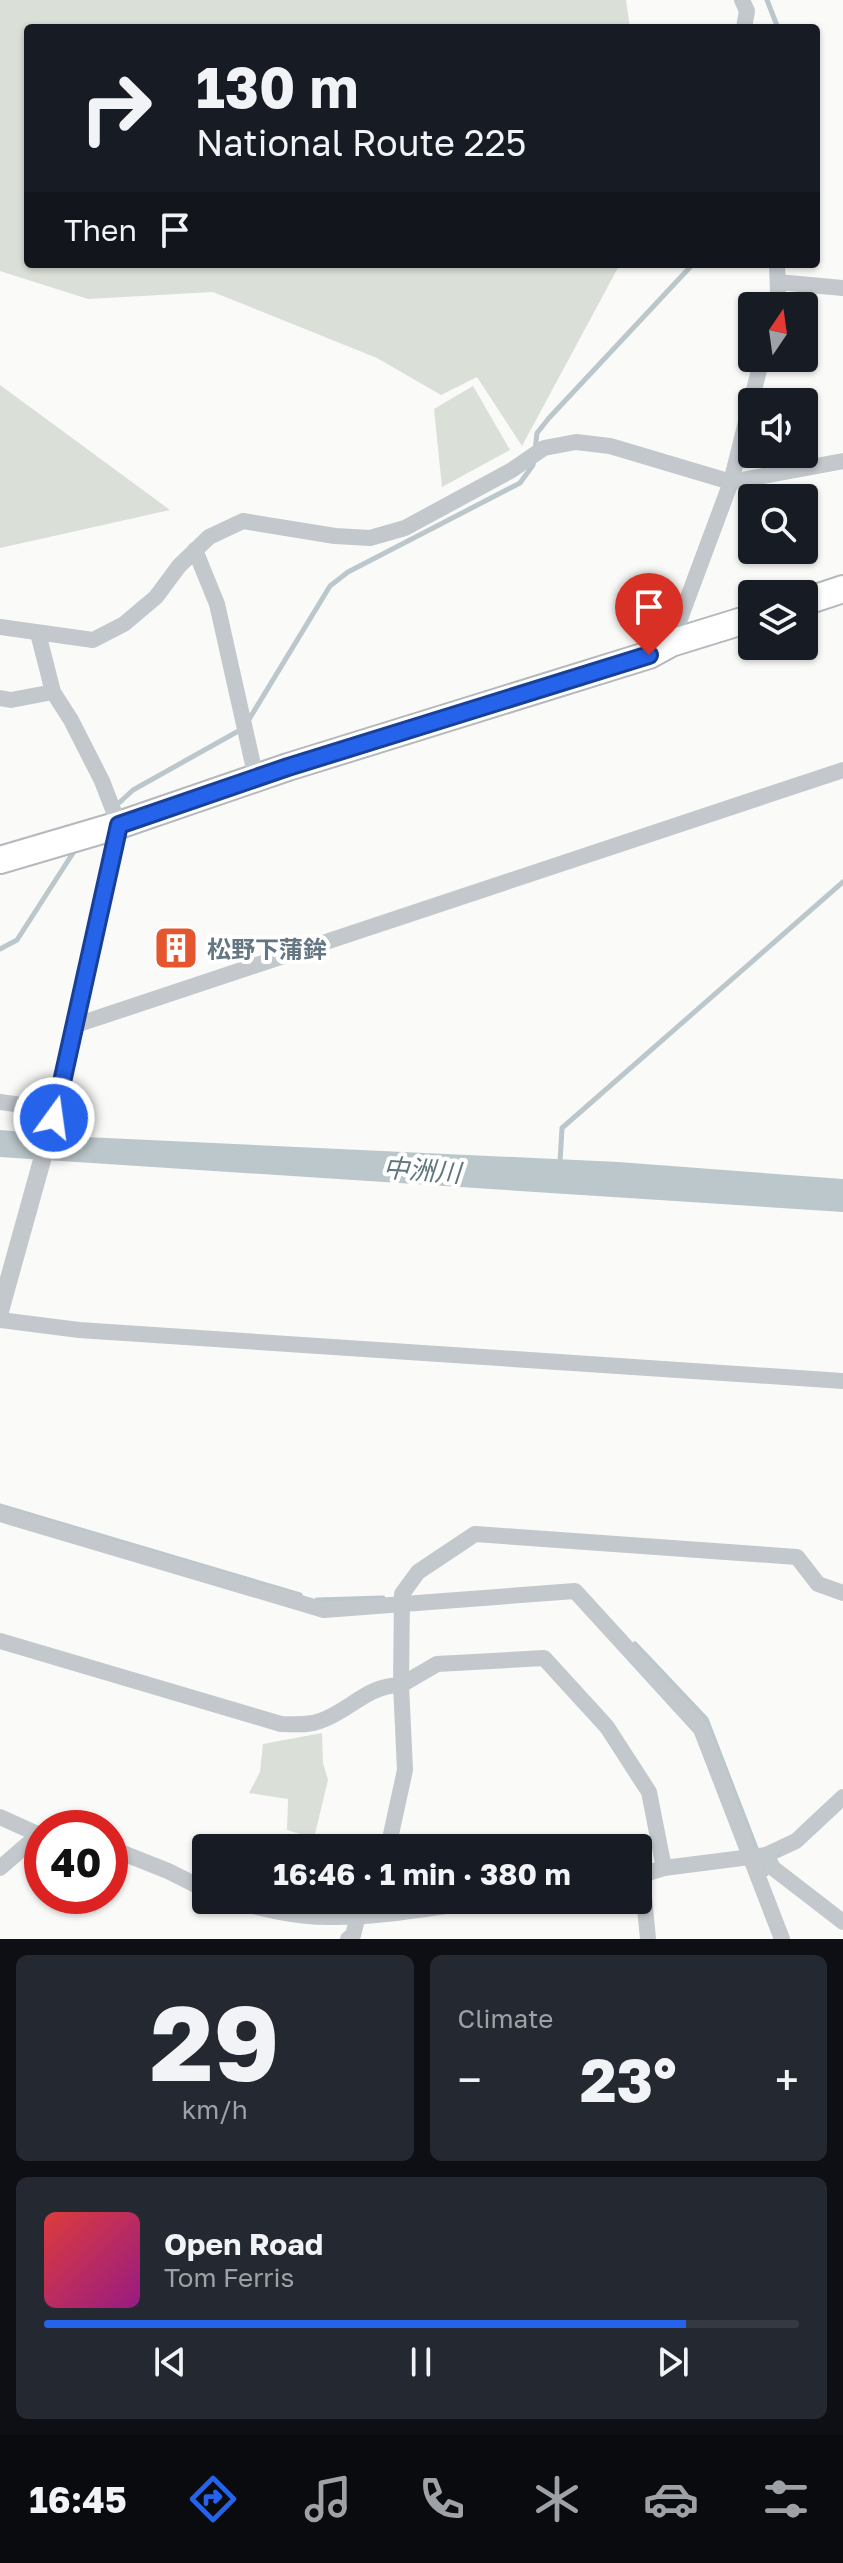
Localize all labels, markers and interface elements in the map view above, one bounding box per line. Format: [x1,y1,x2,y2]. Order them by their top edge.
text: 130 m [196,53,358,120]
icon: right [64,56,168,160]
text: National Route 225 [196,121,526,164]
icon: arrive [153,208,197,252]
text: Then [64,212,137,248]
north arrow [738,292,818,372]
map controls [738,292,818,660]
button: sound [738,388,818,468]
button: search [738,484,818,564]
pin [615,573,683,655]
button: layers [738,580,818,660]
icon: arrive [627,585,671,629]
building icon: 松野下蒲鉾 [152,924,200,972]
place label: 松野下蒲鉾 [207,934,327,963]
position arrow [12,1076,96,1160]
water label: 中洲川 [382,1152,465,1188]
speed limit sign: 40 [24,1810,128,1914]
text: 16:46 · 1 min · 380 m [273,1856,571,1892]
text: 29 [150,1979,279,2104]
text: Climate [458,2003,553,2034]
text: 23° [580,2043,677,2115]
text: − [458,2053,482,2106]
text: + [775,2053,799,2106]
text: km/h [182,2094,248,2125]
text: Open Road [164,2226,323,2262]
text: Tom Ferris [164,2262,294,2293]
icon: previous [148,2340,192,2384]
icon: pause [399,2340,443,2384]
icon: next [651,2340,695,2384]
icon: directions [185,2471,241,2527]
icon: music [300,2471,356,2527]
icon: phone [414,2471,470,2527]
icon: climate [529,2471,585,2527]
icon: car [643,2471,699,2527]
icon: filters [758,2471,814,2527]
text: 16:45 [29,2478,127,2521]

